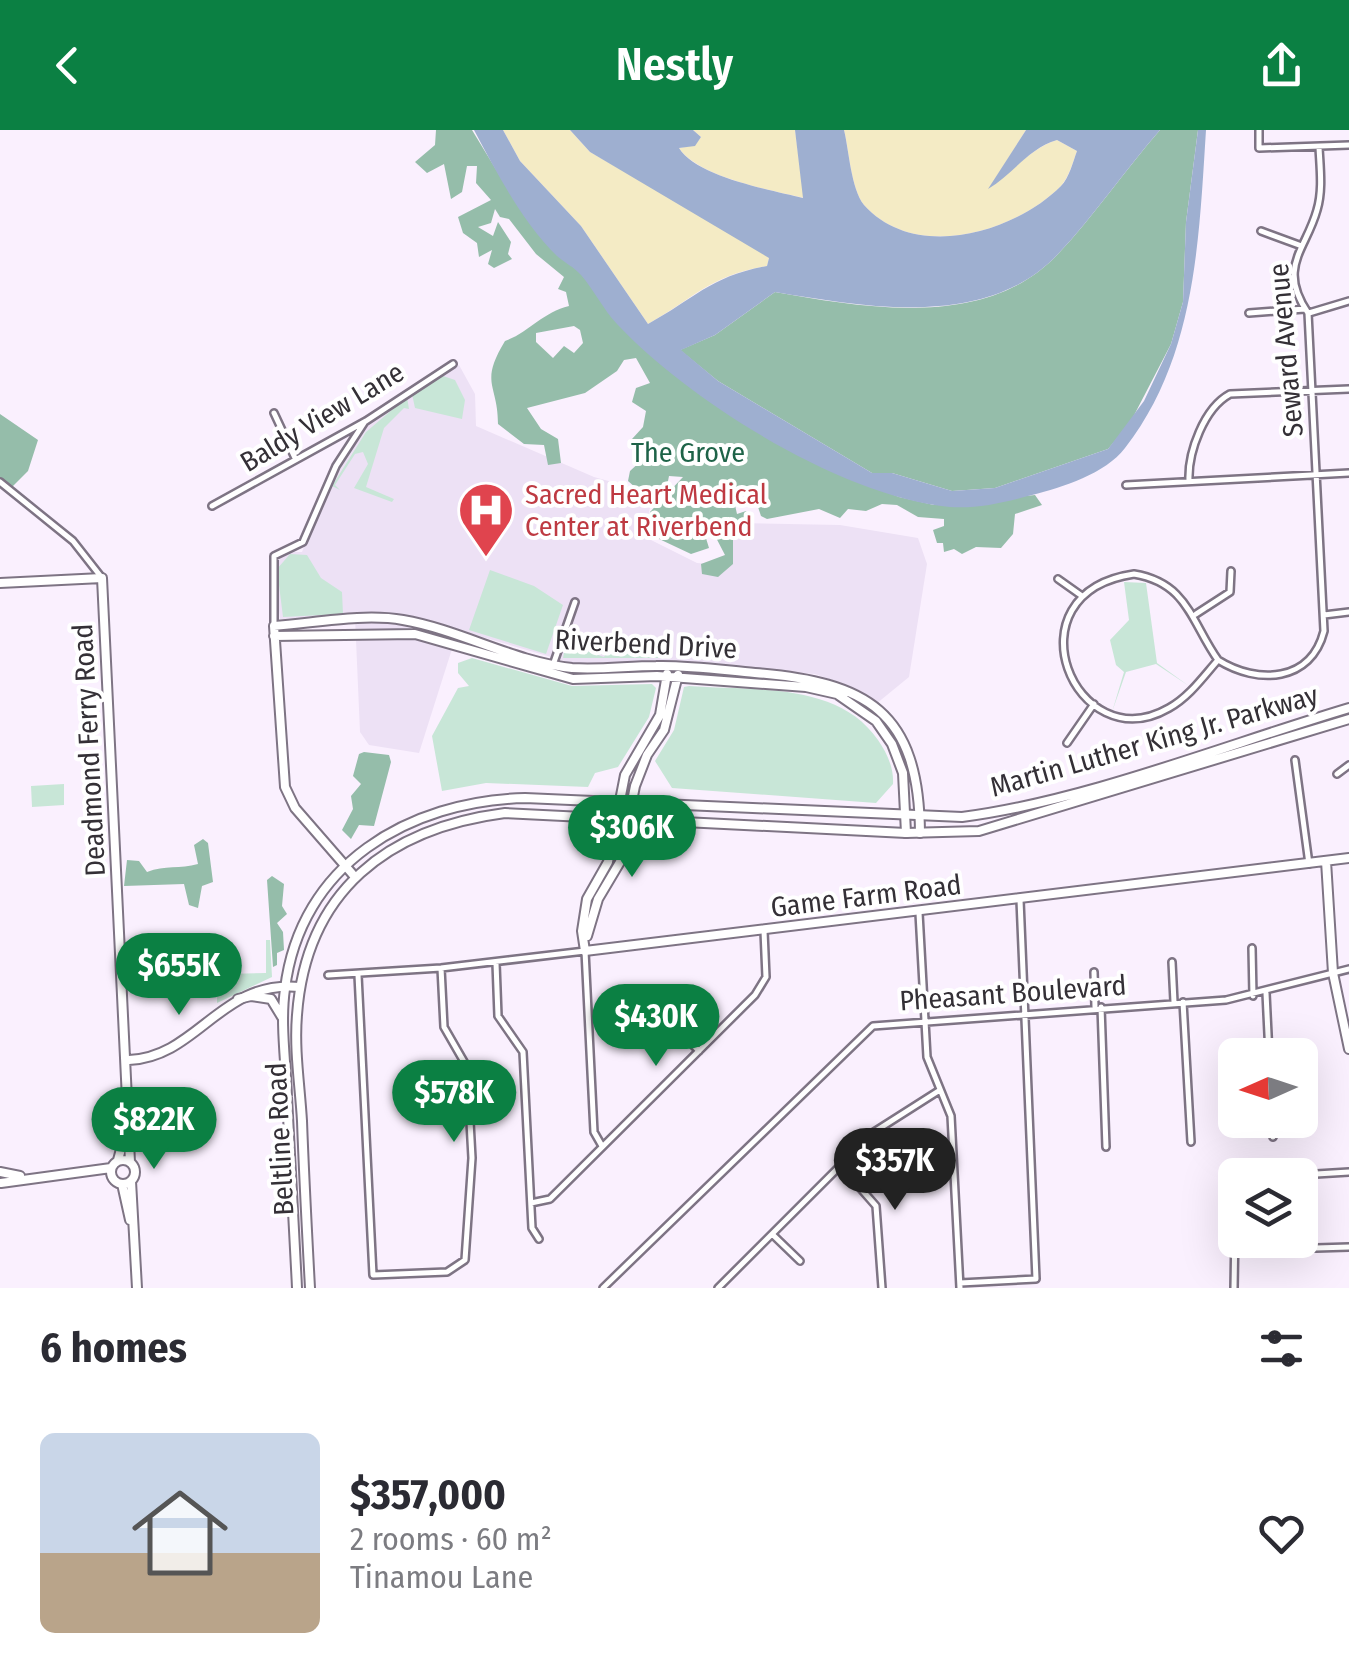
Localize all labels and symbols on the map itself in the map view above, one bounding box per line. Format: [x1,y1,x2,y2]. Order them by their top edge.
street label: Seward Avenue [1262,262,1310,438]
street label: Baldy View Lane [234,355,410,479]
park label: The Grove [631,436,745,469]
place label: Sacred Heart Medical Center at Riverbend [525,478,767,543]
hospital icon: Sacred Heart Medical Center at Riverbend [456,480,516,559]
street label: Deadmond Ferry Road [66,623,112,877]
street label: Riverbend Drive [554,623,738,665]
street label: Martin Luther King Jr. Parkway [986,678,1322,804]
pin: $306K [562,795,702,880]
street label: Game Farm Road [769,868,963,924]
pin: $655K [109,933,249,1018]
street label: Pheasant Boulevard [898,969,1128,1017]
pin: $430K [586,984,726,1069]
north arrow [1218,1038,1318,1138]
pin: $578K [384,1060,524,1145]
street label: Beltline Road [260,1062,300,1216]
pin: $822K [84,1087,224,1172]
pin: $357K [825,1128,965,1213]

